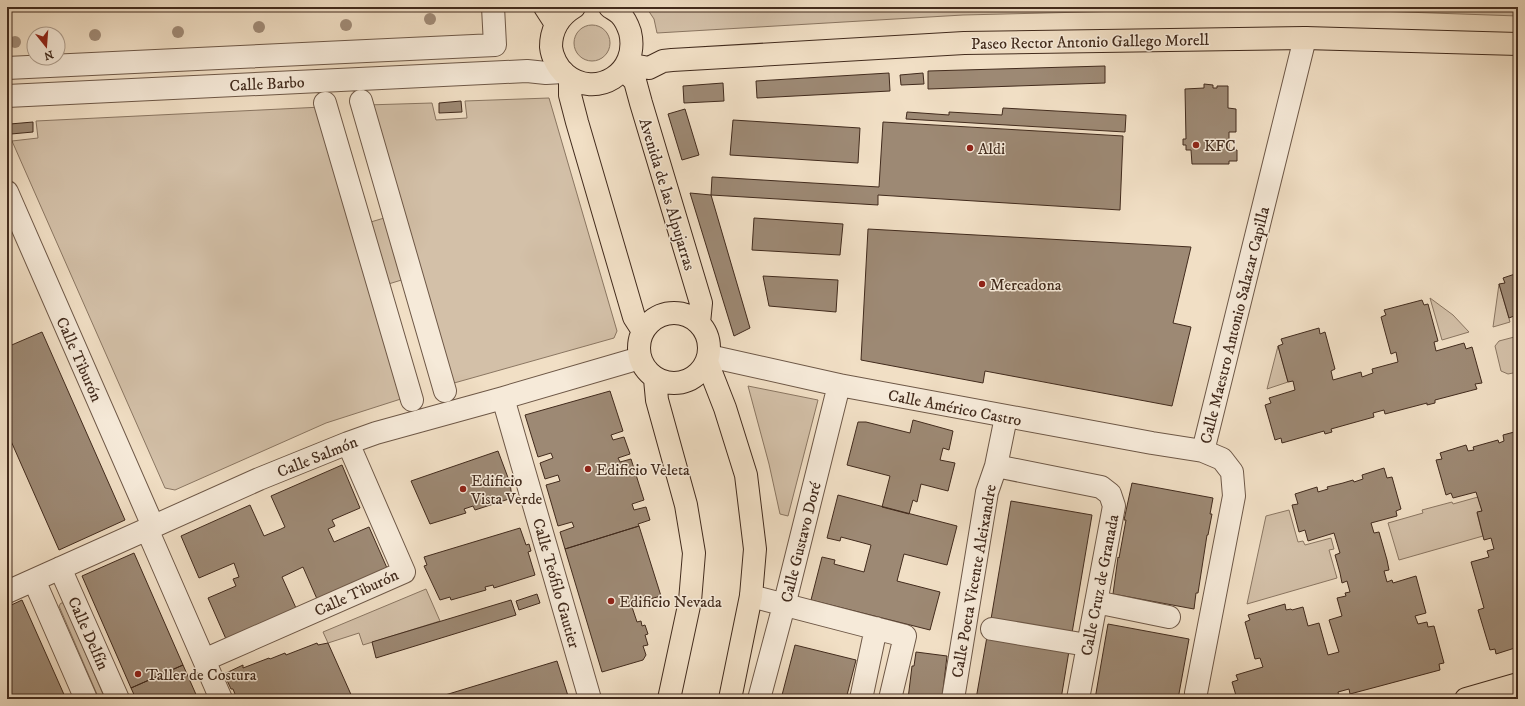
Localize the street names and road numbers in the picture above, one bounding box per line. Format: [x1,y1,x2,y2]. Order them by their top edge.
street label: Paseo Rector Antonio Gallego Morell [971,30,1209,54]
street label: Calle Barbo [229,72,305,96]
street label: Avenida de las Alpujarras [634,116,700,273]
street label: Calle Maestro Antonio Salazar Capilla [1196,204,1274,446]
street label: Calle Tiburón [52,314,107,405]
street label: Calle Américo Castro [886,385,1024,431]
street label: Calle Salmón [274,431,361,482]
street label: Calle Gustavo Doré [776,480,826,605]
street label: Calle Poeta Vicente Aleixandre [947,483,1001,679]
street label: Calle Cruz de Granada [1076,513,1124,658]
street label: Calle Teófilo Gautier [528,516,584,651]
street label: Calle Tiburón [311,564,402,621]
street label: Calle Delfín [63,594,113,674]

